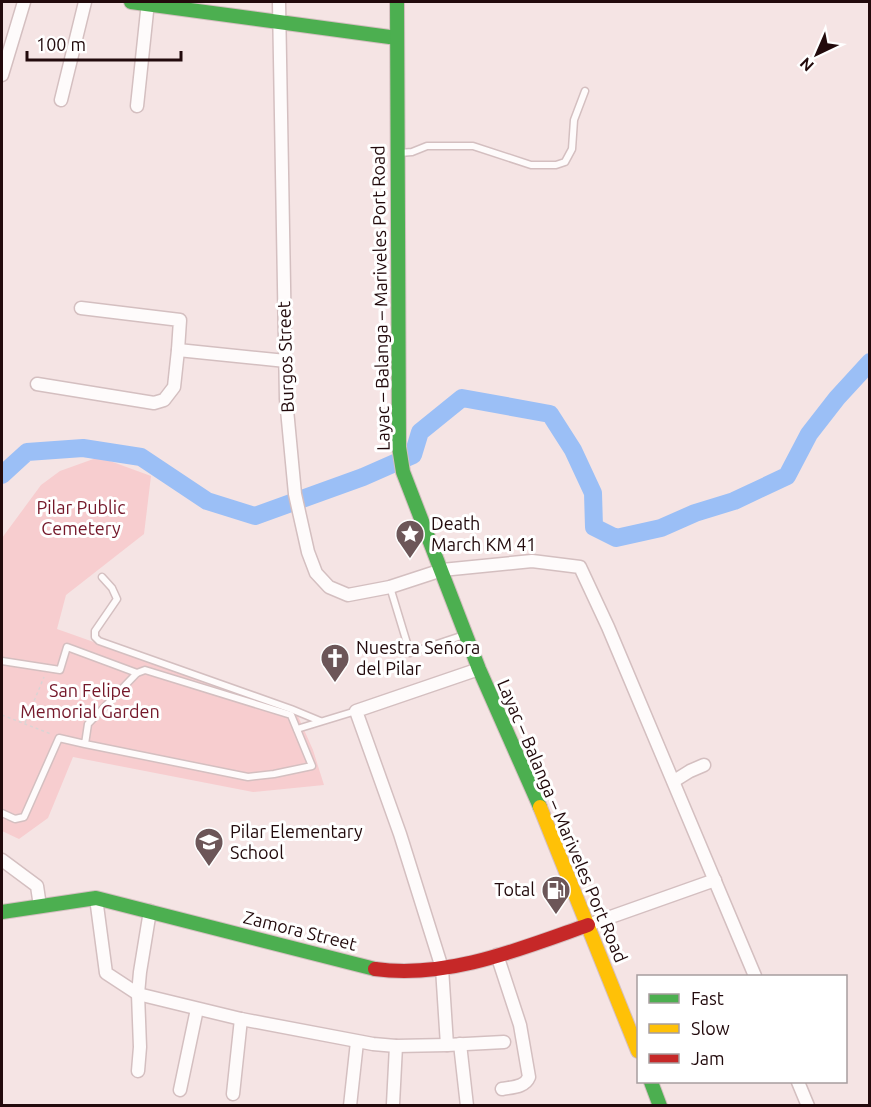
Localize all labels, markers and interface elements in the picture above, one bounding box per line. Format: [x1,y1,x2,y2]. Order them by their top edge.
scale bar [27,24,182,62]
north arrow [787,24,847,84]
text: 100 m [36,34,86,54]
text: N [796,54,817,75]
street label: Layac – Balanga – Mariveles Port Road [367,145,393,451]
street label: Burgos Street [273,301,297,413]
park label: Pilar Public Cemetery [36,497,126,538]
place label: Death March KM 41 [431,513,537,554]
place icon: Death March KM 41 [394,518,426,560]
place label: Nuestra Señora del Pilar [356,637,480,678]
church icon: Nuestra Señora del Pilar [319,642,351,684]
street label: Layac – Balanga – Mariveles Port Road [494,676,632,965]
park label: San Felipe Memorial Garden [20,680,160,721]
place label: Pilar Elementary School [230,821,363,862]
school or university icon: Pilar Elementary School [193,826,225,868]
fuel station icon: Total [540,874,572,916]
place label: Total [494,879,535,899]
street label: Zamora Street [242,906,359,954]
legend [637,975,847,1083]
text: Fast [691,988,724,1008]
text: Slow [691,1018,730,1038]
text: Jam [691,1048,725,1068]

